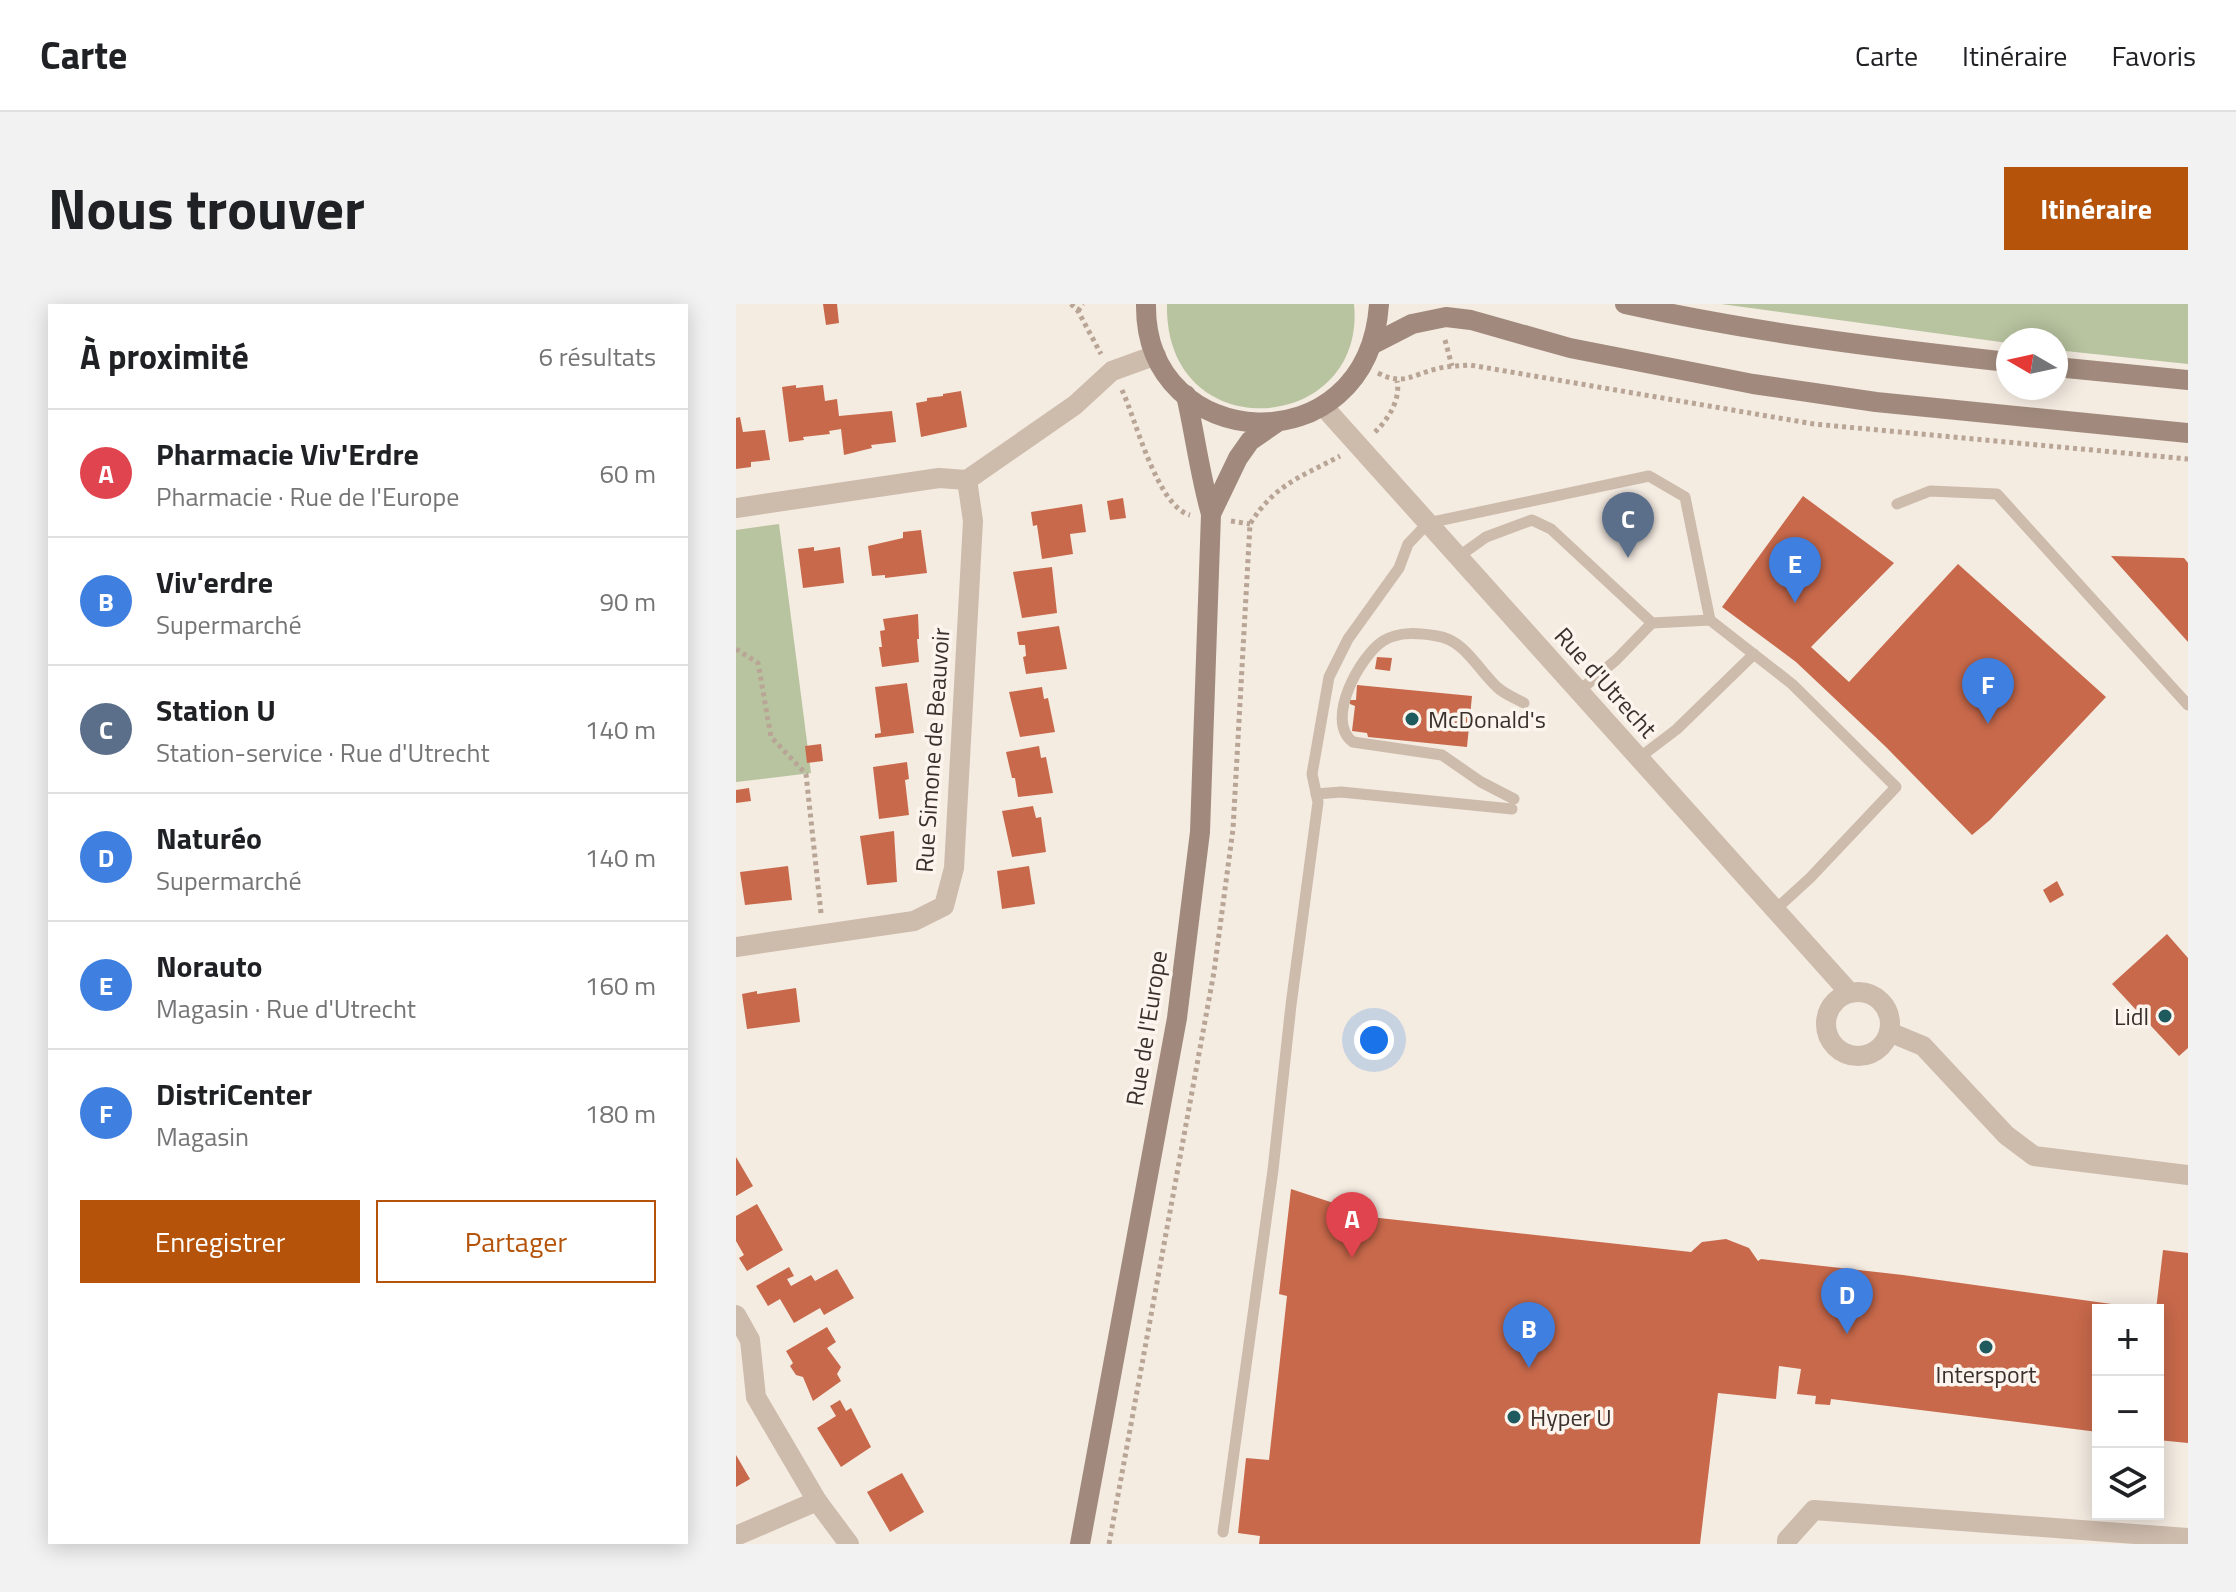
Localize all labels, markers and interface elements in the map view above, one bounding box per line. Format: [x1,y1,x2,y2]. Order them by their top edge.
text: Carte [40,26,127,84]
text: Carte [1855,34,1918,77]
text: Itinéraire [1962,34,2067,77]
text: Favoris [2111,34,2196,77]
text: Nous trouver [48,166,365,251]
button: Itinéraire [2004,167,2188,250]
north arrow [1996,328,2068,400]
text: À proximité [80,330,249,382]
text: 6 résultats [539,337,656,376]
text: Pharmacie Viv'Erdre [156,431,419,477]
text: A [98,454,114,493]
text: 60 m [599,454,656,493]
text: Pharmacie · Rue de l'Europe [156,477,459,516]
pin: C [1602,492,1654,558]
pin: E [1769,537,1821,603]
text: Viv'erdre [156,559,273,605]
text: B [98,582,114,621]
text: 90 m [599,582,656,621]
text: Supermarché [156,605,302,644]
street label: Rue d'Utrecht [1546,619,1666,746]
street label: Rue Simone de Beauvoir [905,626,959,874]
pin: F [1962,658,2014,724]
text: Station U [156,687,276,733]
place label: McDonald's [1428,701,1546,737]
text: C [99,710,113,749]
text: 140 m [585,710,656,749]
marker: McDonald's [1403,710,1421,728]
text: Station-service · Rue d'Utrecht [156,733,490,772]
text: Naturéo [156,815,262,861]
text: D [98,838,114,877]
text: 140 m [585,838,656,877]
text: Supermarché [156,861,302,900]
text: Norauto [156,943,263,989]
street label: Rue de l'Europe [1116,948,1176,1108]
text: E [99,966,113,1005]
text: 160 m [585,966,656,1005]
text: Magasin · Rue d'Utrecht [156,989,416,1028]
place label: Lidl [2114,998,2149,1034]
marker: Lidl [2156,1007,2174,1025]
your location [1354,1020,1394,1060]
text: DistriCenter [156,1071,312,1117]
text: F [99,1094,113,1133]
text: 180 m [585,1094,656,1133]
text: Magasin [156,1117,249,1156]
pin: A [1326,1192,1378,1258]
button: Enregistrer [80,1200,360,1283]
button: Partager [376,1200,656,1283]
pin: D [1821,1268,1873,1334]
pin: B [1503,1302,1555,1368]
map controls [2092,1304,2164,1520]
button: + [2092,1304,2164,1376]
marker: Intersport [1977,1338,1995,1356]
place label: Intersport [1936,1356,2037,1392]
button: − [2092,1376,2164,1448]
place label: Hyper U [1530,1399,1612,1435]
marker: Hyper U [1505,1408,1523,1426]
button: layers [2092,1448,2164,1520]

